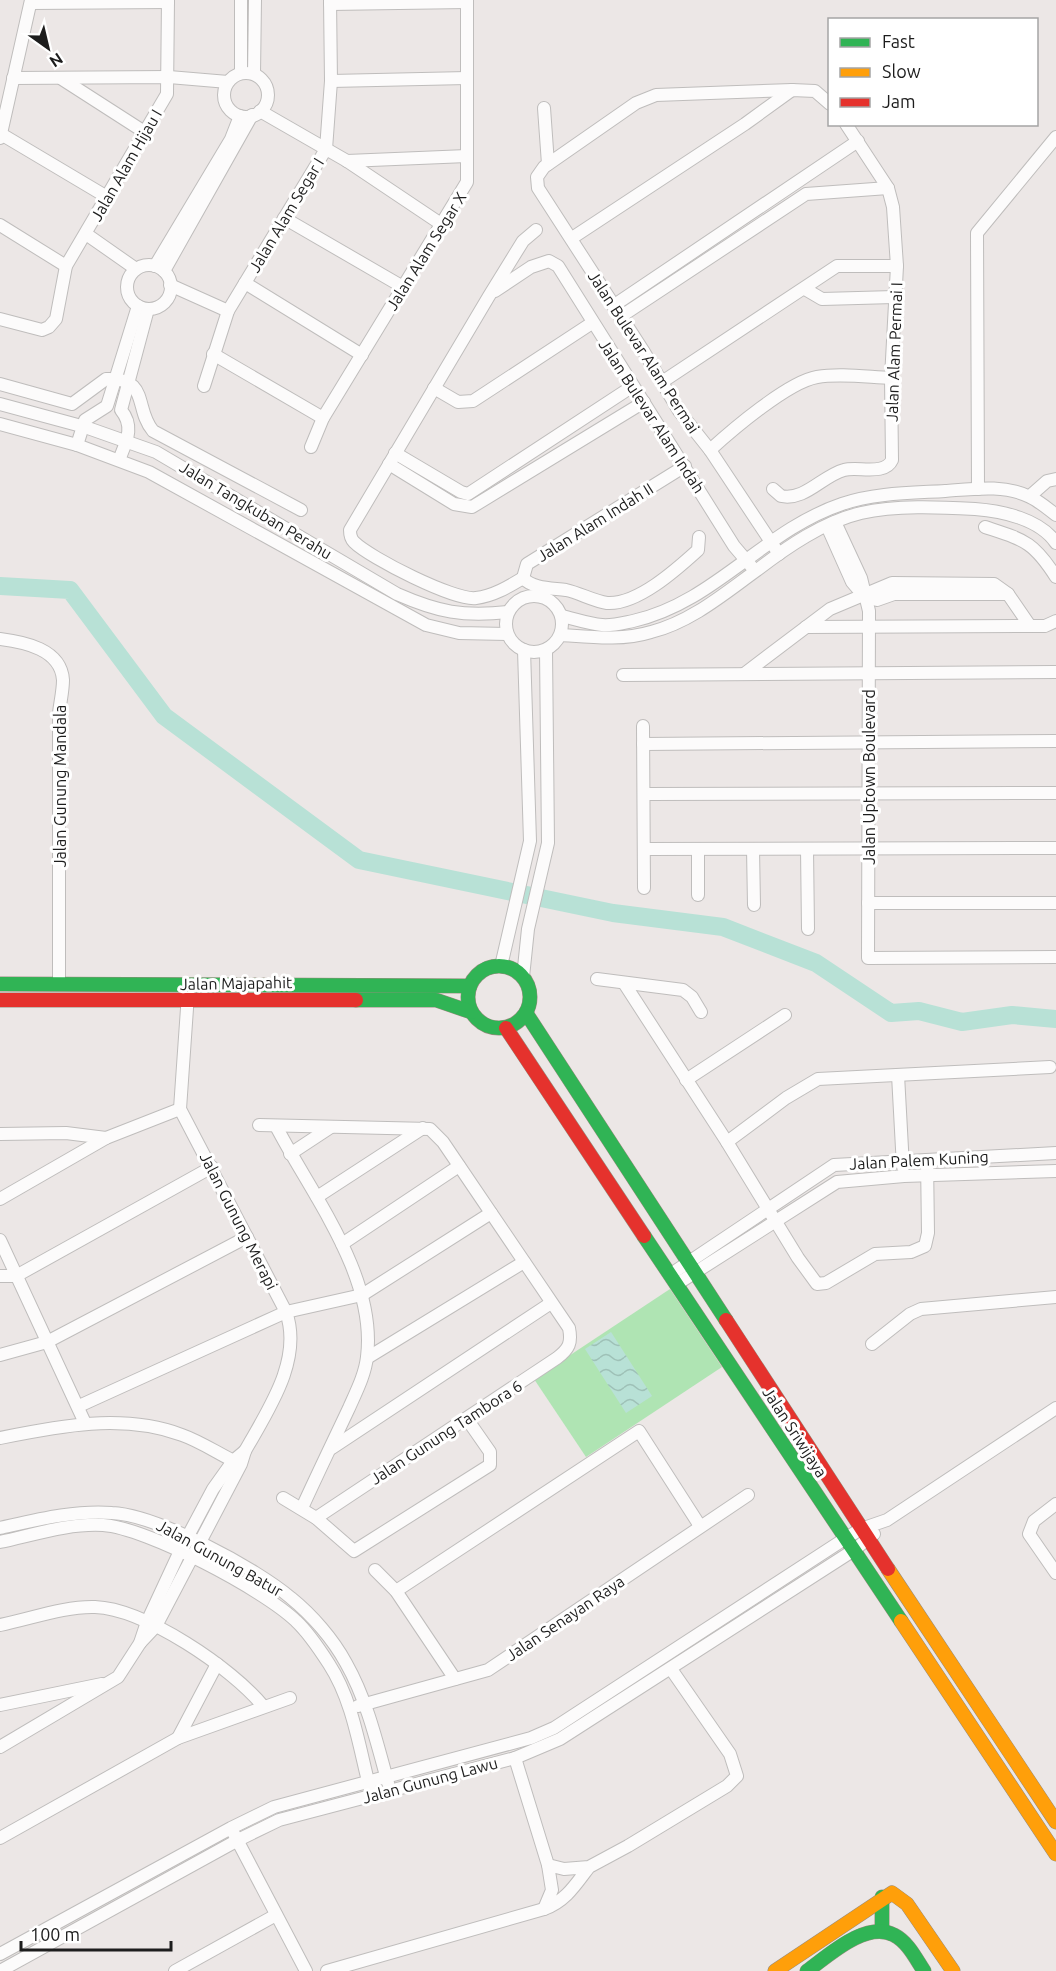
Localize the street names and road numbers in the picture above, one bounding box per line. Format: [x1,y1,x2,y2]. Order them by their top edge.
street label: Jalan Alam Hijau I [87,106,165,224]
street label: Jalan Alam Segar I [245,155,327,275]
street label: Jalan Alam Segar X [382,188,470,313]
street label: Jalan Bulevar Alam Permai [585,268,703,436]
street label: Jalan Alam Permai I [883,282,905,422]
street label: Jalan Bulevar Alam Indah [596,336,708,496]
street label: Jalan Tangkuban Perahu [177,457,335,563]
street label: Jalan Alam Indah II [534,479,656,565]
street label: Jalan Uptown Boulevard [860,689,878,865]
street label: Jalan Gunung Mandala [51,705,69,867]
street label: Jalan Majapahit [180,973,293,993]
street label: Jalan Palem Kuning [849,1147,989,1173]
street label: Jalan Gunung Merapi [197,1149,281,1293]
street label: Jalan Gunung Tambora 6 [367,1376,525,1488]
street label: Jalan Sriwijaya [759,1383,831,1481]
street label: Jalan Gunung Batur [154,1516,286,1600]
street label: Jalan Senayan Raya [502,1572,628,1664]
street label: Jalan Gunung Lawu [360,1753,500,1807]

